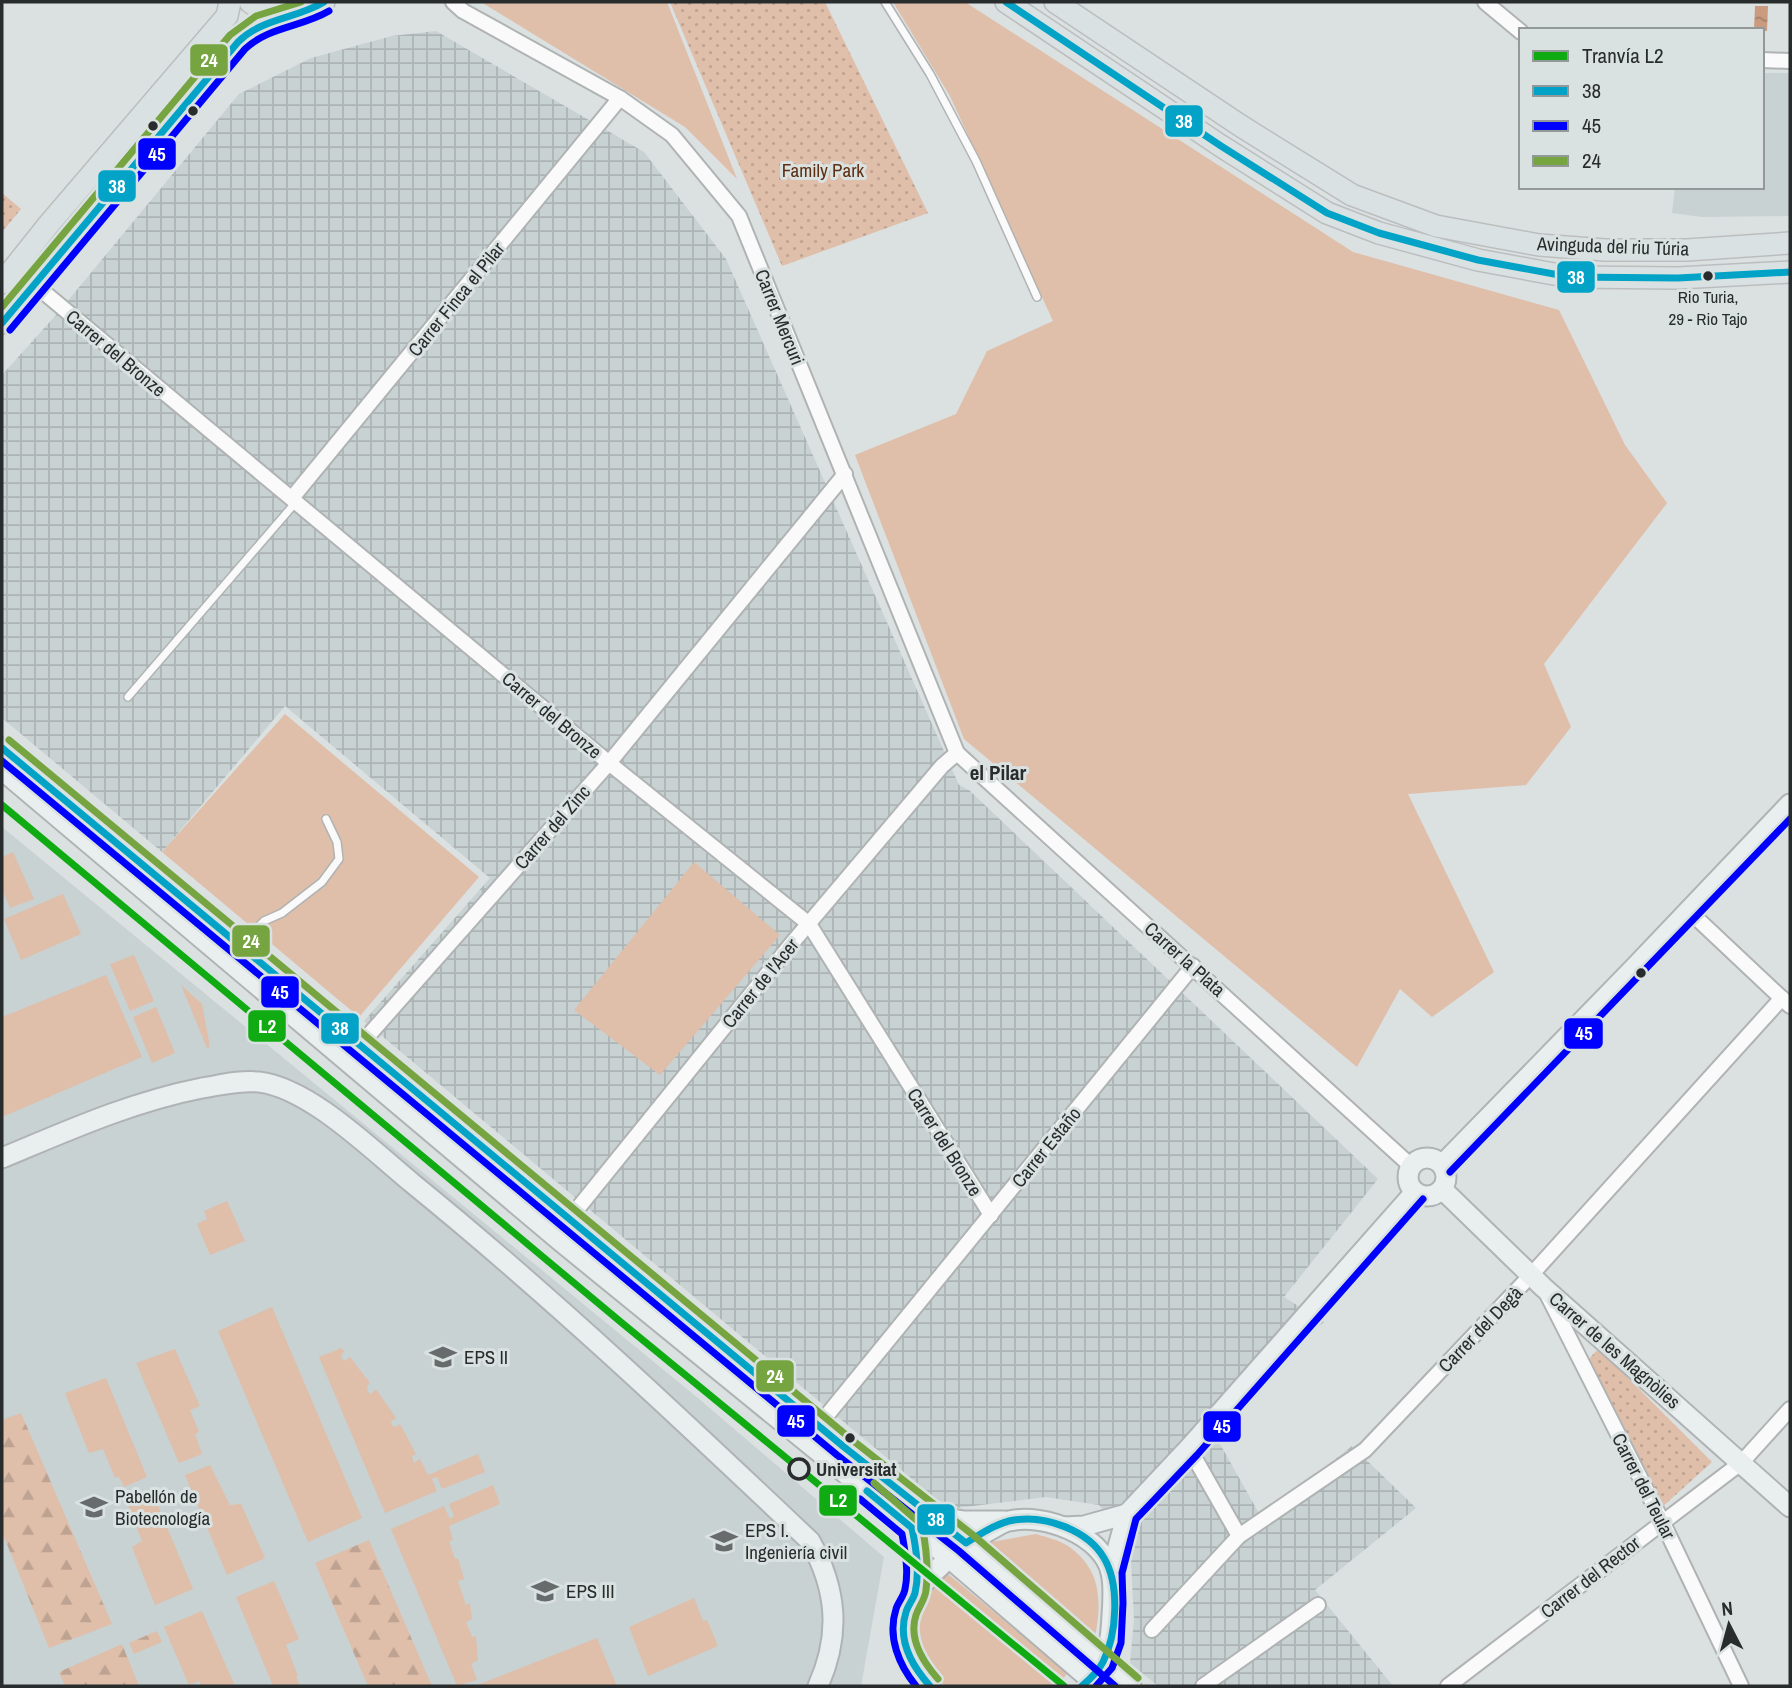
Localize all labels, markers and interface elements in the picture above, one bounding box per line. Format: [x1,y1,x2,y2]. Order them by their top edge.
legend [1519,28,1764,189]
text: Tranvía L2 [1582,41,1664,70]
line badge: 24 [189,43,229,77]
text: 24 [200,47,218,73]
text: 38 [1582,76,1601,105]
unlabelled marker [186,104,200,118]
line badge: 38 [1164,104,1204,138]
text: 38 [1175,108,1193,134]
text: 45 [1582,111,1601,140]
unlabelled marker [146,119,160,133]
line badge: 45 [137,137,177,171]
text: 45 [148,141,166,167]
text: 24 [1582,146,1602,175]
park label: Family Park [782,157,864,183]
line badge: 38 [97,169,137,203]
text: 38 [108,173,126,199]
street label: Avinguda del riu Túria [1535,230,1690,262]
street label: Carrer Finca el Pilar [402,236,511,362]
line badge: 38 [1556,260,1596,294]
text: 38 [1567,264,1585,290]
street label: Carrer Mercuri [749,265,811,369]
marker: Rio Turia, 29 - Rio Tajo [1701,269,1715,283]
place label: Rio Turia, 29 - Rio Tajo [1668,285,1748,330]
street label: Carrer del Bronze [61,304,171,402]
street label: Carrer del Bronze [497,666,607,764]
district label: el Pilar [970,758,1027,787]
street label: Carrer del Zinc [508,779,596,875]
street label: Carrer la Plata [1139,916,1231,1002]
line badge: 24 [231,924,271,958]
text: 24 [242,928,260,954]
street label: Carrer de l'Acer [716,932,805,1033]
unlabelled marker [1634,966,1648,980]
line badge: 45 [260,975,300,1009]
text: 45 [271,979,289,1005]
line badge: L2 [247,1009,287,1043]
line badge: 38 [320,1012,360,1045]
text: L2 [258,1013,276,1039]
text: 38 [331,1015,349,1041]
line badge: 45 [1563,1017,1604,1050]
text: 45 [1575,1020,1593,1046]
street label: Carrer del Bronze [901,1083,989,1201]
street label: Carrer Estaño [1005,1101,1087,1193]
street label: Carrer del Degà [1432,1280,1528,1378]
street label: Carrer de les Magnòlies [1544,1286,1686,1414]
school or university icon: EPS II [428,1342,458,1372]
place label: EPS II [464,1344,508,1370]
line badge: 24 [755,1359,795,1393]
text: 24 [766,1363,784,1389]
line badge: 45 [776,1404,816,1438]
text: 45 [787,1408,805,1434]
line badge: 45 [1202,1410,1242,1443]
text: 45 [1213,1413,1231,1439]
street label: Carrer del Teular [1606,1429,1682,1544]
unlabelled marker [843,1431,857,1445]
place label: Universitat [816,1456,897,1482]
marker: Universitat [788,1458,810,1480]
place label: Pabellón de Biotecnología [115,1483,211,1531]
line badge: L2 [818,1484,858,1517]
text: L2 [829,1487,847,1513]
school or university icon: Pabellón de Biotecnología [79,1492,109,1522]
line badge: 38 [916,1503,956,1536]
text: 38 [927,1506,945,1532]
place label: EPS I. Ingeniería civil [745,1517,847,1565]
school or university icon: EPS I. Ingeniería civil [709,1526,739,1556]
street label: Carrer del Rector [1535,1529,1646,1624]
school or university icon: EPS III [530,1576,560,1606]
place label: EPS III [566,1578,615,1604]
north arrow [1694,1590,1764,1660]
text: N [1720,1595,1734,1622]

